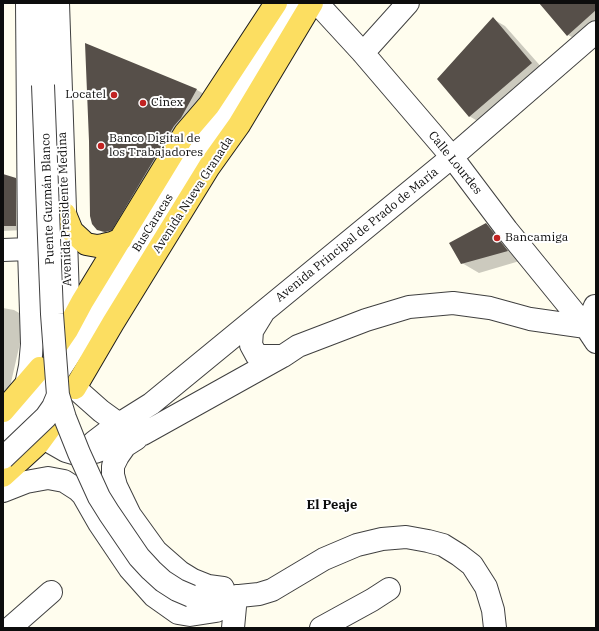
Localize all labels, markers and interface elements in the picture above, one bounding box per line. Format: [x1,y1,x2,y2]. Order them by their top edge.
place label: Locatel [65,88,106,102]
marker: Locatel [109,90,119,100]
place label: Cinex [151,96,183,110]
marker: Cinex [138,98,148,108]
street label: Calle Lourdes [425,129,485,197]
street label: Avenida Presidente Medina [55,131,75,287]
place label: Banco Digital de los Trabajadores [109,132,203,160]
street label: Puente Guzmán Blanco [39,133,57,265]
street label: Avenida Nueva Granada [150,134,236,256]
marker: Banco Digital de los Trabajadores [96,141,106,151]
street label: Avenida Principal de Prado de María [273,165,441,305]
street label: BusCaracas [129,191,177,255]
place label: Bancamiga [505,231,568,245]
marker: Bancamiga [492,233,502,243]
district label: El Peaje [307,497,357,513]

